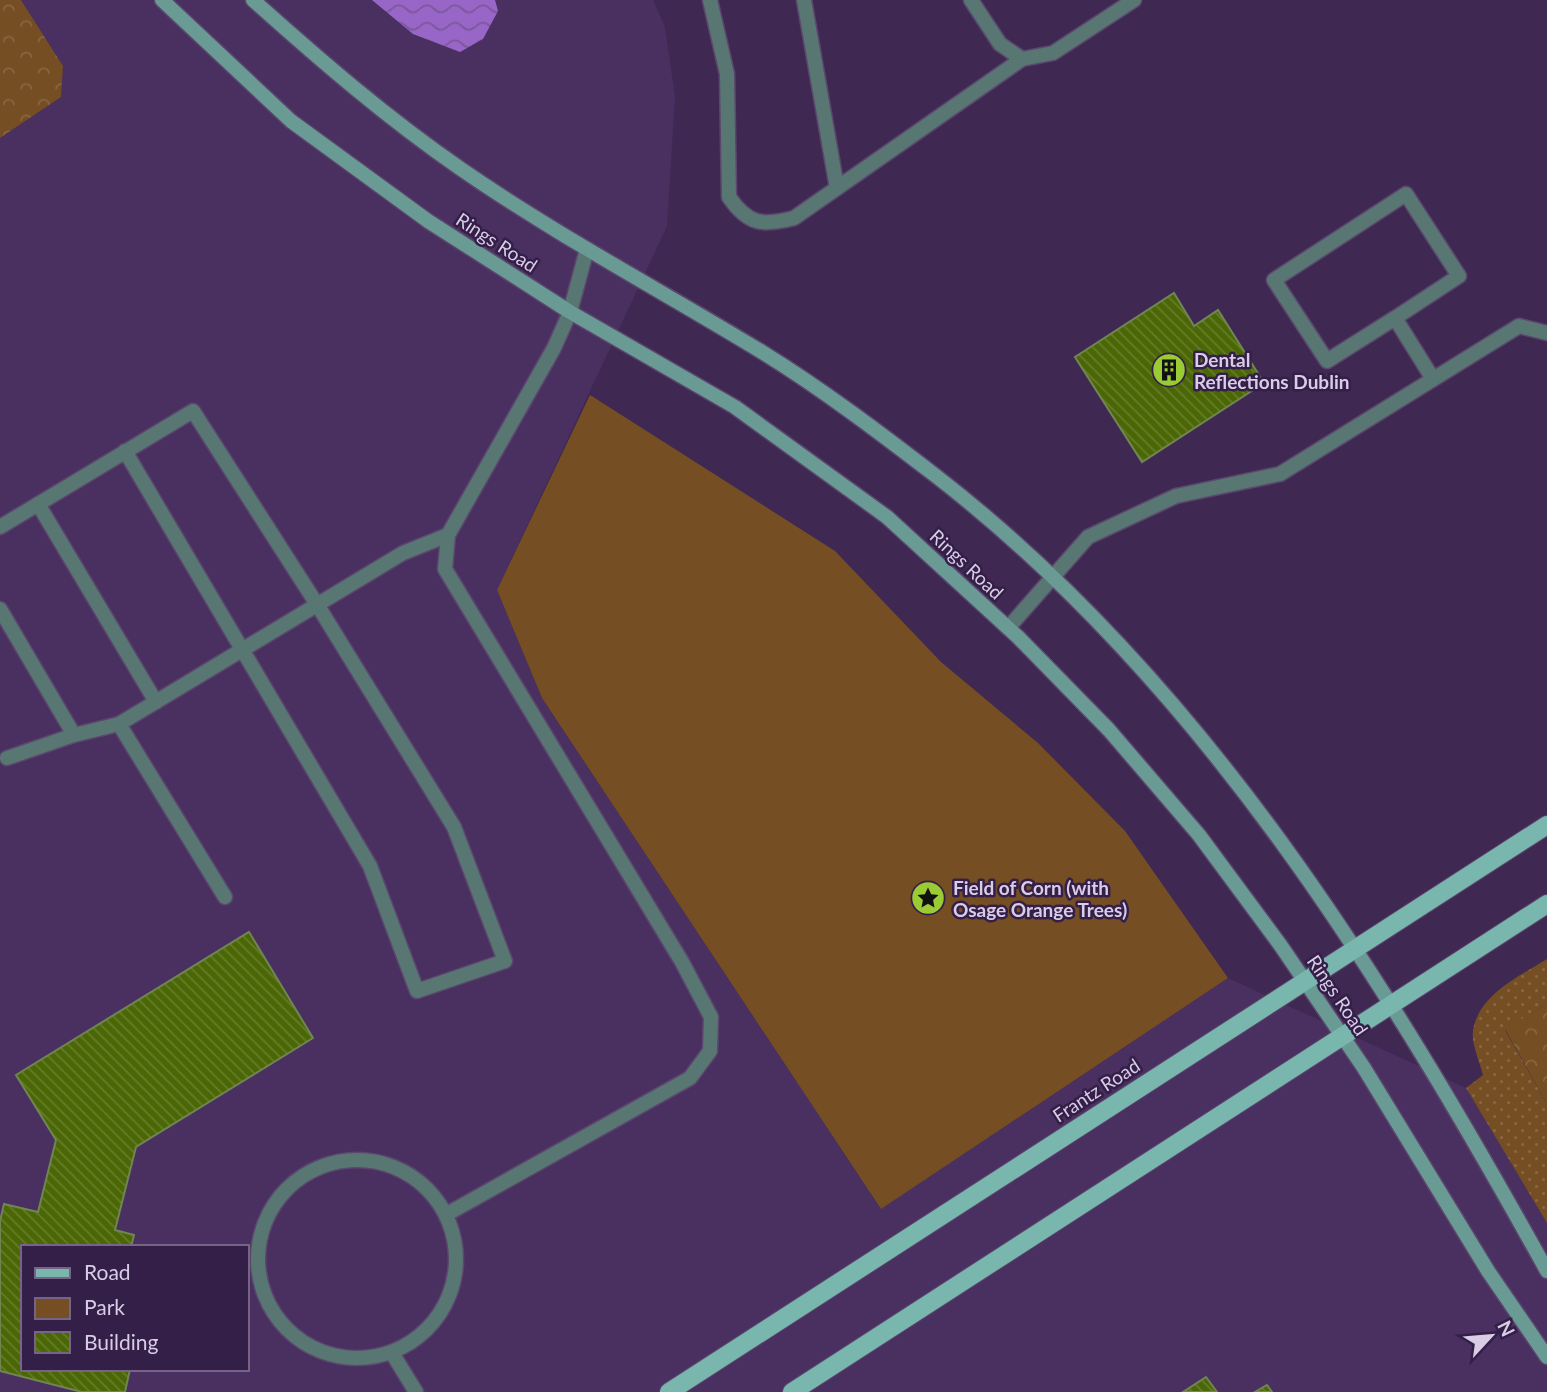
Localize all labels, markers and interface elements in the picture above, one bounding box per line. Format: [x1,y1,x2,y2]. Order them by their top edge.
street label: Rings Road [452,207,542,277]
place label: Dental Reflections Dublin [1194,348,1349,393]
building icon: Dental Reflections Dublin [1150,351,1188,389]
street label: Rings Road [925,524,1009,604]
place label: Field of Corn (with Osage Orange Trees) [953,876,1127,921]
place icon: Field of Corn (with Osage Orange Trees) [909,879,947,917]
street label: Rings Road [1303,950,1373,1040]
street label: Frantz Road [1048,1053,1144,1127]
legend [21,1245,248,1371]
text: Road [84,1259,131,1284]
text: Park [84,1294,125,1319]
north arrow [1456,1301,1526,1371]
text: N [1493,1317,1520,1340]
text: Building [84,1329,159,1354]

